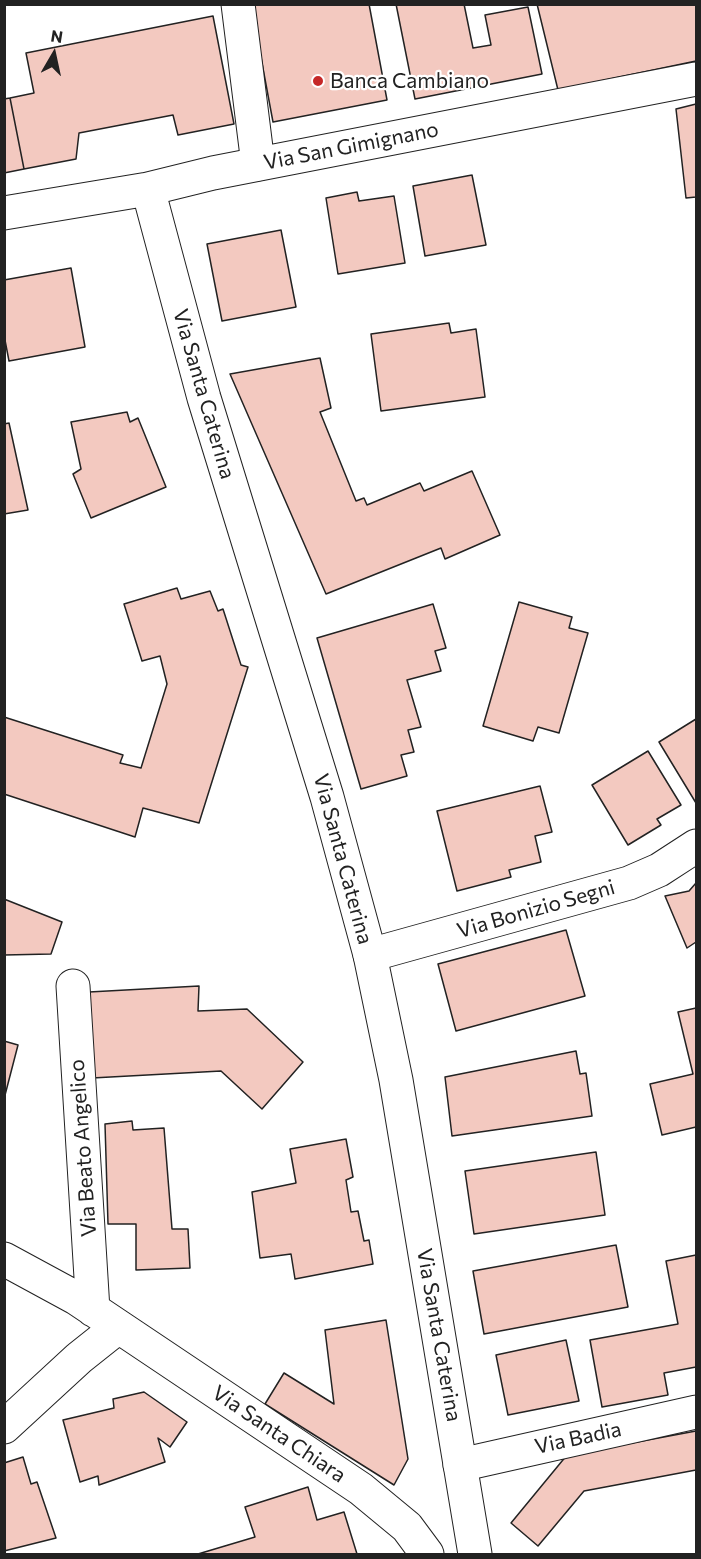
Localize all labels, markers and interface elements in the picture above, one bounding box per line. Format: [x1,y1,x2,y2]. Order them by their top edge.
north arrow [24,24,84,84]
text: N [49,25,64,46]
place label: Banca Cambiano [330,68,489,94]
marker: Banca Cambiano [311,74,325,88]
street label: Via San Gimignano [261,117,441,175]
street label: Via Santa Caterina [168,306,240,482]
street label: Via Santa Caterina [308,771,378,947]
street label: Via Bonizio Segni [454,874,618,944]
street label: Via Beato Angelico [64,1058,102,1238]
street label: Via Santa Caterina [411,1246,467,1424]
street label: Via Santa Chiara [207,1380,351,1488]
street label: Via Badia [532,1417,624,1459]

